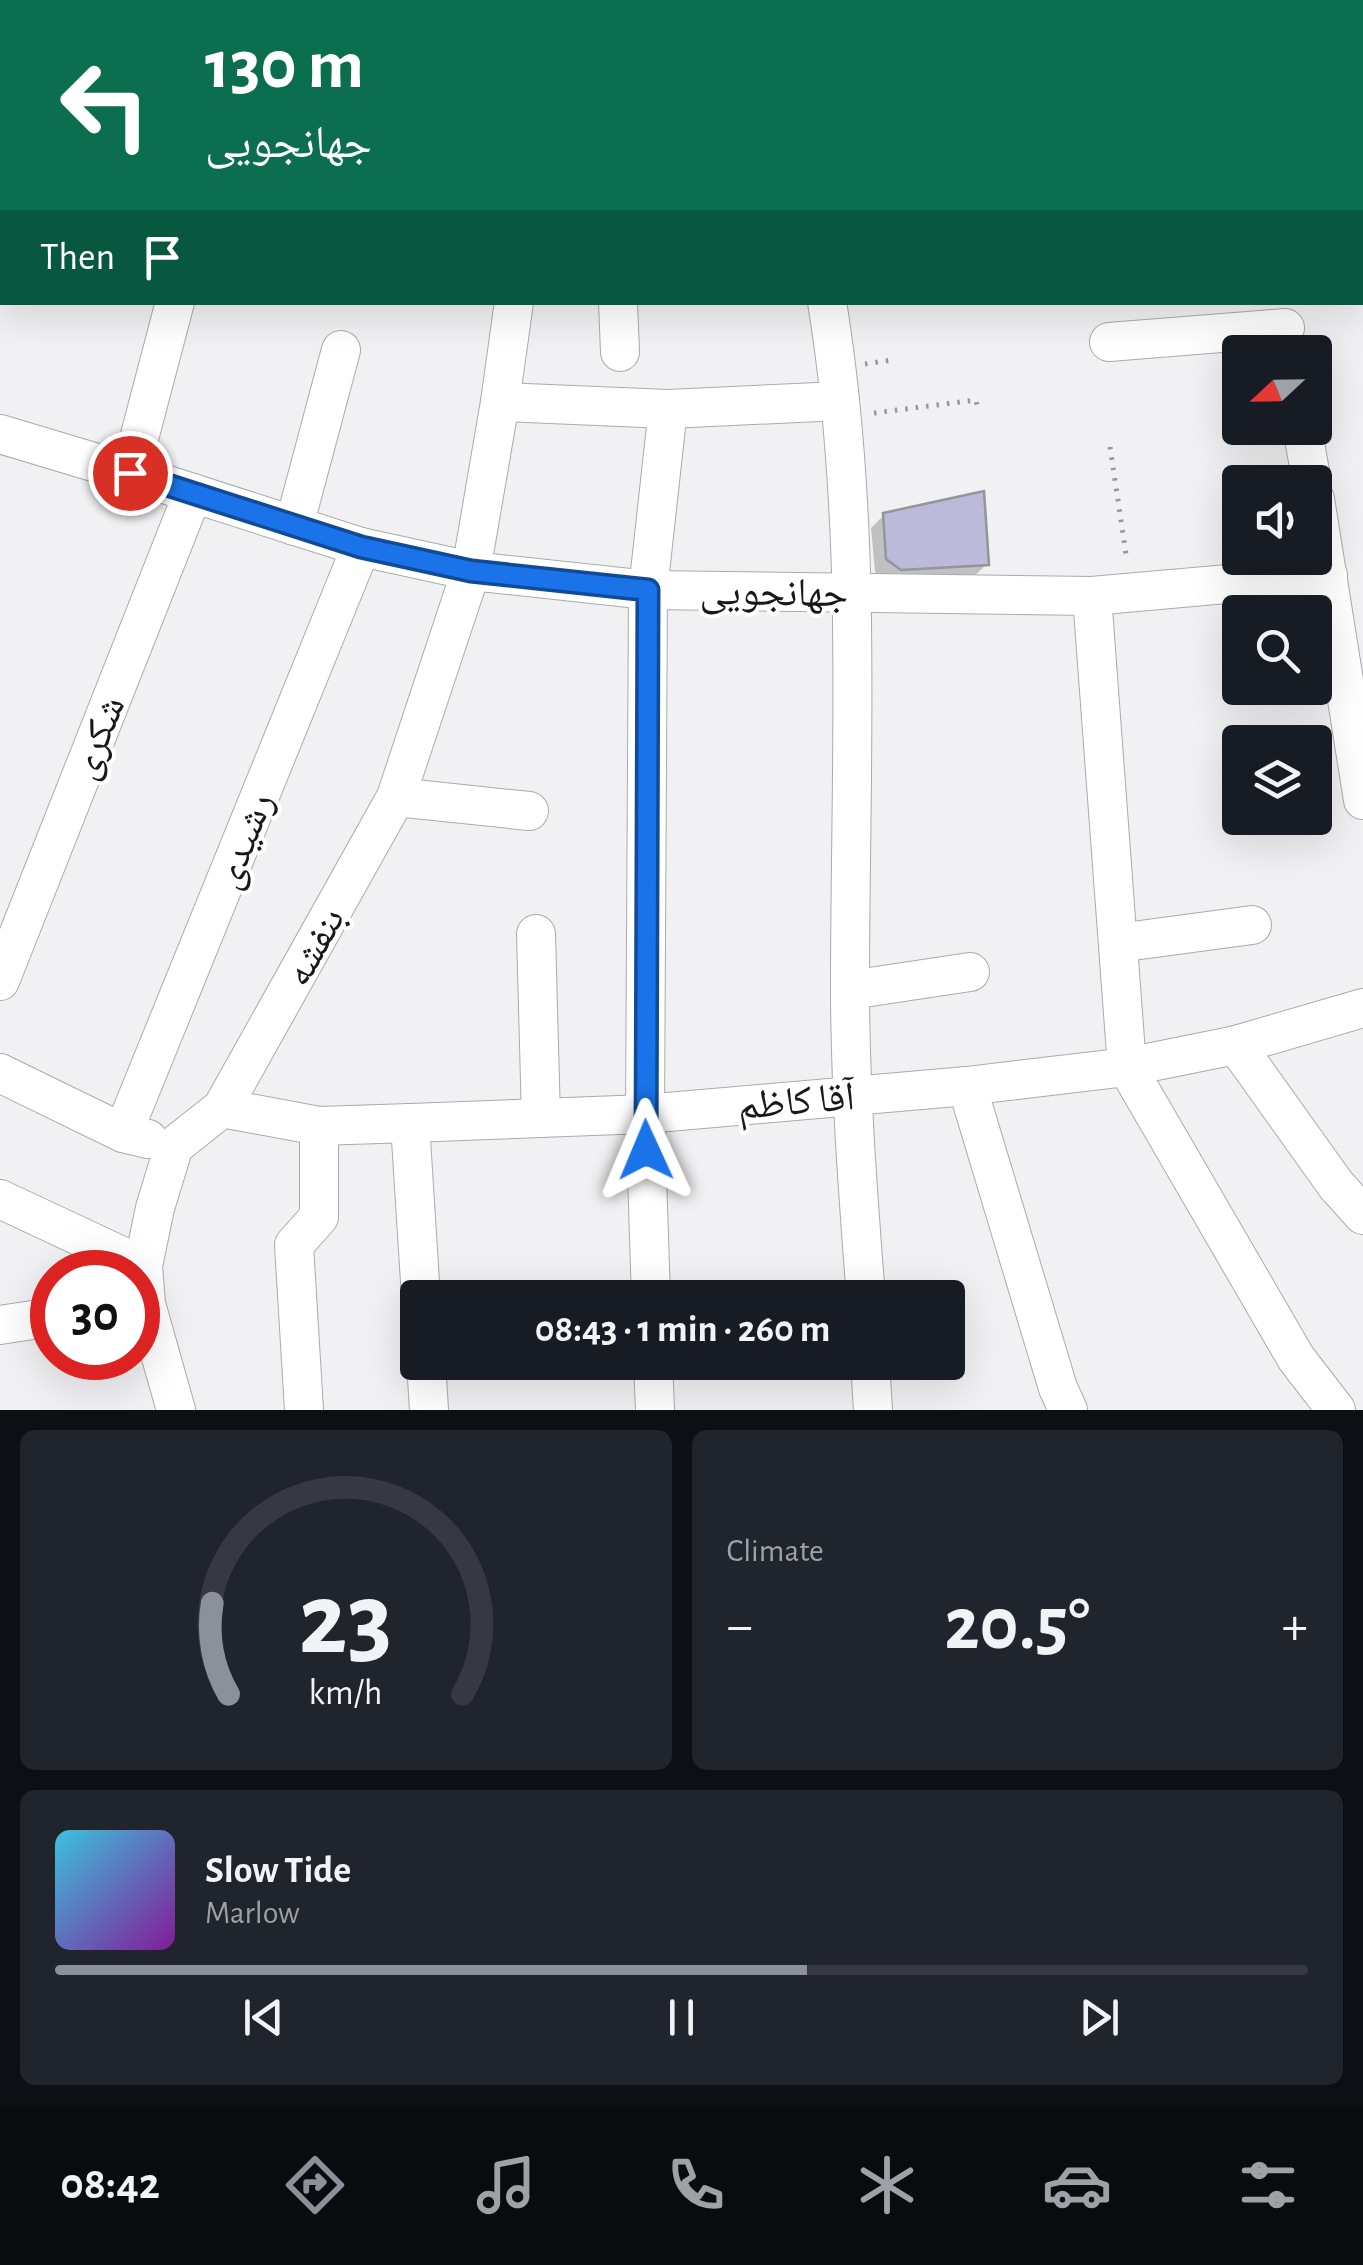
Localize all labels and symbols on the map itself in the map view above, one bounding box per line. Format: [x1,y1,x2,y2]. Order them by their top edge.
north arrow [1222,335,1332,445]
pin [88,431,173,516]
street label: جهانجویی [699,572,848,617]
street label: شکری [63,691,134,786]
street label: رشیدی [207,787,283,895]
street label: بنفشه [277,901,353,993]
street label: آقا کاظم [736,1075,858,1132]
position arrow [594,1098,698,1202]
speed limit sign: 30 [30,1250,160,1380]

